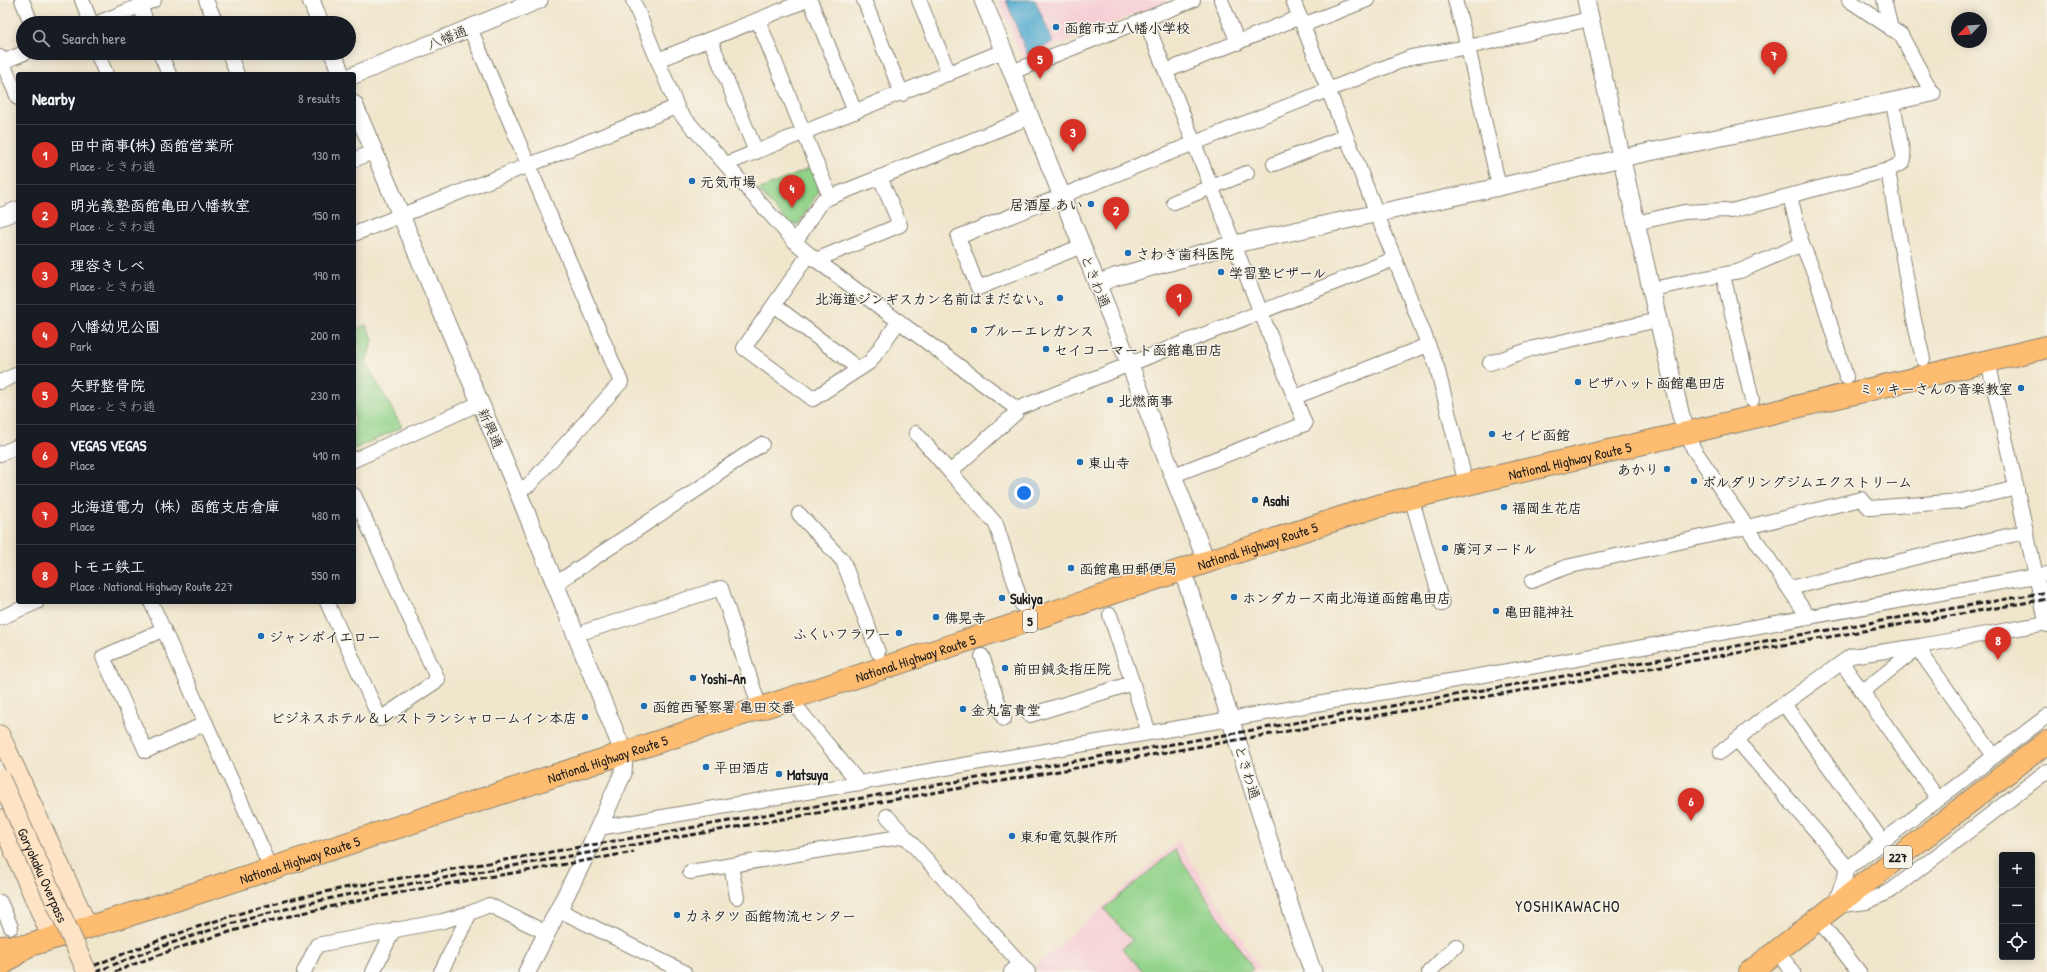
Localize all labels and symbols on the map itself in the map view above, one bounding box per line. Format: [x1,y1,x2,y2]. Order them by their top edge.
north arrow [1951,12,1987,48]
place label: 函館市立八幡小学校 [1064,18,1190,37]
street label: 八幡通 [424,20,470,54]
marker: 函館市立八幡小学校 [1051,22,1061,32]
pin: 7 [1761,42,1787,75]
pin: 5 [1027,46,1053,79]
pin: 3 [1060,119,1086,152]
place label: 元気市場 [700,172,756,191]
pin: 4 [779,175,805,208]
marker: 元気市場 [687,176,697,186]
place label: 居酒屋 あい [1010,195,1083,214]
pin: 2 [1103,197,1129,230]
marker: 居酒屋 あい [1086,199,1096,209]
place label: さわき歯科医院 [1136,244,1234,263]
marker: さわき歯科医院 [1123,248,1133,258]
street label: ときわ通 [1077,251,1115,311]
place label: 学習塾ビザール [1229,263,1326,282]
marker: 学習塾ビザール [1216,267,1226,277]
pin: 1 [1166,284,1192,317]
place label: 北海道ジンギスカン名前はまだない。 [815,289,1052,308]
marker: 北海道ジンギスカン名前はまだない。 [1055,293,1065,303]
place label: ブルーエレガンス [982,321,1094,340]
marker: ブルーエレガンス [969,325,979,335]
place label: セイコーマート函館亀田店 [1054,340,1223,359]
marker: セイコーマート函館亀田店 [1041,344,1051,354]
place label: ピザハット函館亀田店 [1586,373,1726,392]
marker: ピザハット函館亀田店 [1573,377,1583,387]
place label: ミッキーさんの音楽教室 [1859,379,2013,398]
marker: ミッキーさんの音楽教室 [2016,383,2026,393]
place label: 北燃商事 [1118,391,1174,410]
marker: 北燃商事 [1105,395,1115,405]
street label: 新興通 [474,405,508,451]
place label: セイビ函館 [1500,425,1570,444]
marker: セイビ函館 [1487,429,1497,439]
street label: National Highway Route 5 [1506,437,1633,483]
place label: 東山寺 [1088,453,1130,472]
marker: 東山寺 [1075,457,1085,467]
place label: あかり [1617,460,1659,479]
marker: あかり [1662,464,1672,474]
place label: ボルダリングジムエクストリーム [1702,472,1912,491]
marker: ボルダリングジムエクストリーム [1689,476,1699,486]
your location [1014,483,1034,503]
place label: Asahi [1263,491,1290,510]
marker: Asahi [1250,495,1260,505]
place label: 福岡生花店 [1512,498,1582,517]
marker: 福岡生花店 [1499,502,1509,512]
street label: National Highway Route 5 [1195,517,1320,574]
place label: 廣河ヌードル [1453,539,1537,558]
marker: 廣河ヌードル [1440,543,1450,553]
place label: 函館亀田郵便局 [1079,559,1177,578]
marker: 函館亀田郵便局 [1066,563,1076,573]
place label: ホンダカーズ南北海道函館亀田店 [1242,588,1451,607]
place label: Sukiya [1010,589,1043,610]
marker: ホンダカーズ南北海道函館亀田店 [1229,592,1239,602]
marker: Sukiya [997,593,1007,603]
place label: 亀田龍神社 [1504,602,1574,621]
marker: 亀田龍神社 [1491,606,1501,616]
place label: 佛晃寺 [944,608,986,627]
road number: 5 [1023,610,1037,632]
marker: 佛晃寺 [931,612,941,622]
place label: ふくいフラワー [793,624,891,643]
place label: ジャンボイエロー [269,627,381,646]
pin: 8 [1985,627,2011,660]
marker: ふくいフラワー [894,628,904,638]
street label: National Highway Route 5 [853,629,978,686]
marker: ジャンボイエロー [256,631,266,641]
place label: 前田鍼灸指圧院 [1013,659,1111,678]
marker: 前田鍼灸指圧院 [1000,663,1010,673]
place label: Yoshi-An [701,669,746,688]
marker: Yoshi-An [688,673,698,683]
place label: 函館西警察署 亀田交番 [652,697,795,716]
place label: 金丸富貴堂 [971,700,1041,719]
marker: 函館西警察署 亀田交番 [639,701,649,711]
marker: 金丸富貴堂 [958,704,968,714]
place label: ビジネスホテル＆レストランシャロームイン本店 [270,708,577,727]
marker: ビジネスホテル＆レストランシャロームイン本店 [580,712,590,722]
street label: National Highway Route 5 [545,730,670,787]
street label: ときわ通 [1231,742,1265,802]
place label: 平田酒店 [714,758,770,777]
marker: 平田酒店 [701,762,711,772]
place label: Matsuya [787,765,829,786]
marker: Matsuya [774,769,784,779]
pin: 6 [1678,788,1704,821]
street label: Goryokaku Overpass [14,824,73,925]
place label: 東和電気製作所 [1020,827,1118,846]
street label: National Highway Route 5 [237,831,362,888]
marker: 東和電気製作所 [1007,831,1017,841]
road number: 227 [1884,846,1912,868]
district label: YOSHIKAWACHO [1515,895,1621,917]
place label: カネタツ 函館物流センター [685,906,856,925]
marker: カネタツ 函館物流センター [672,910,682,920]

